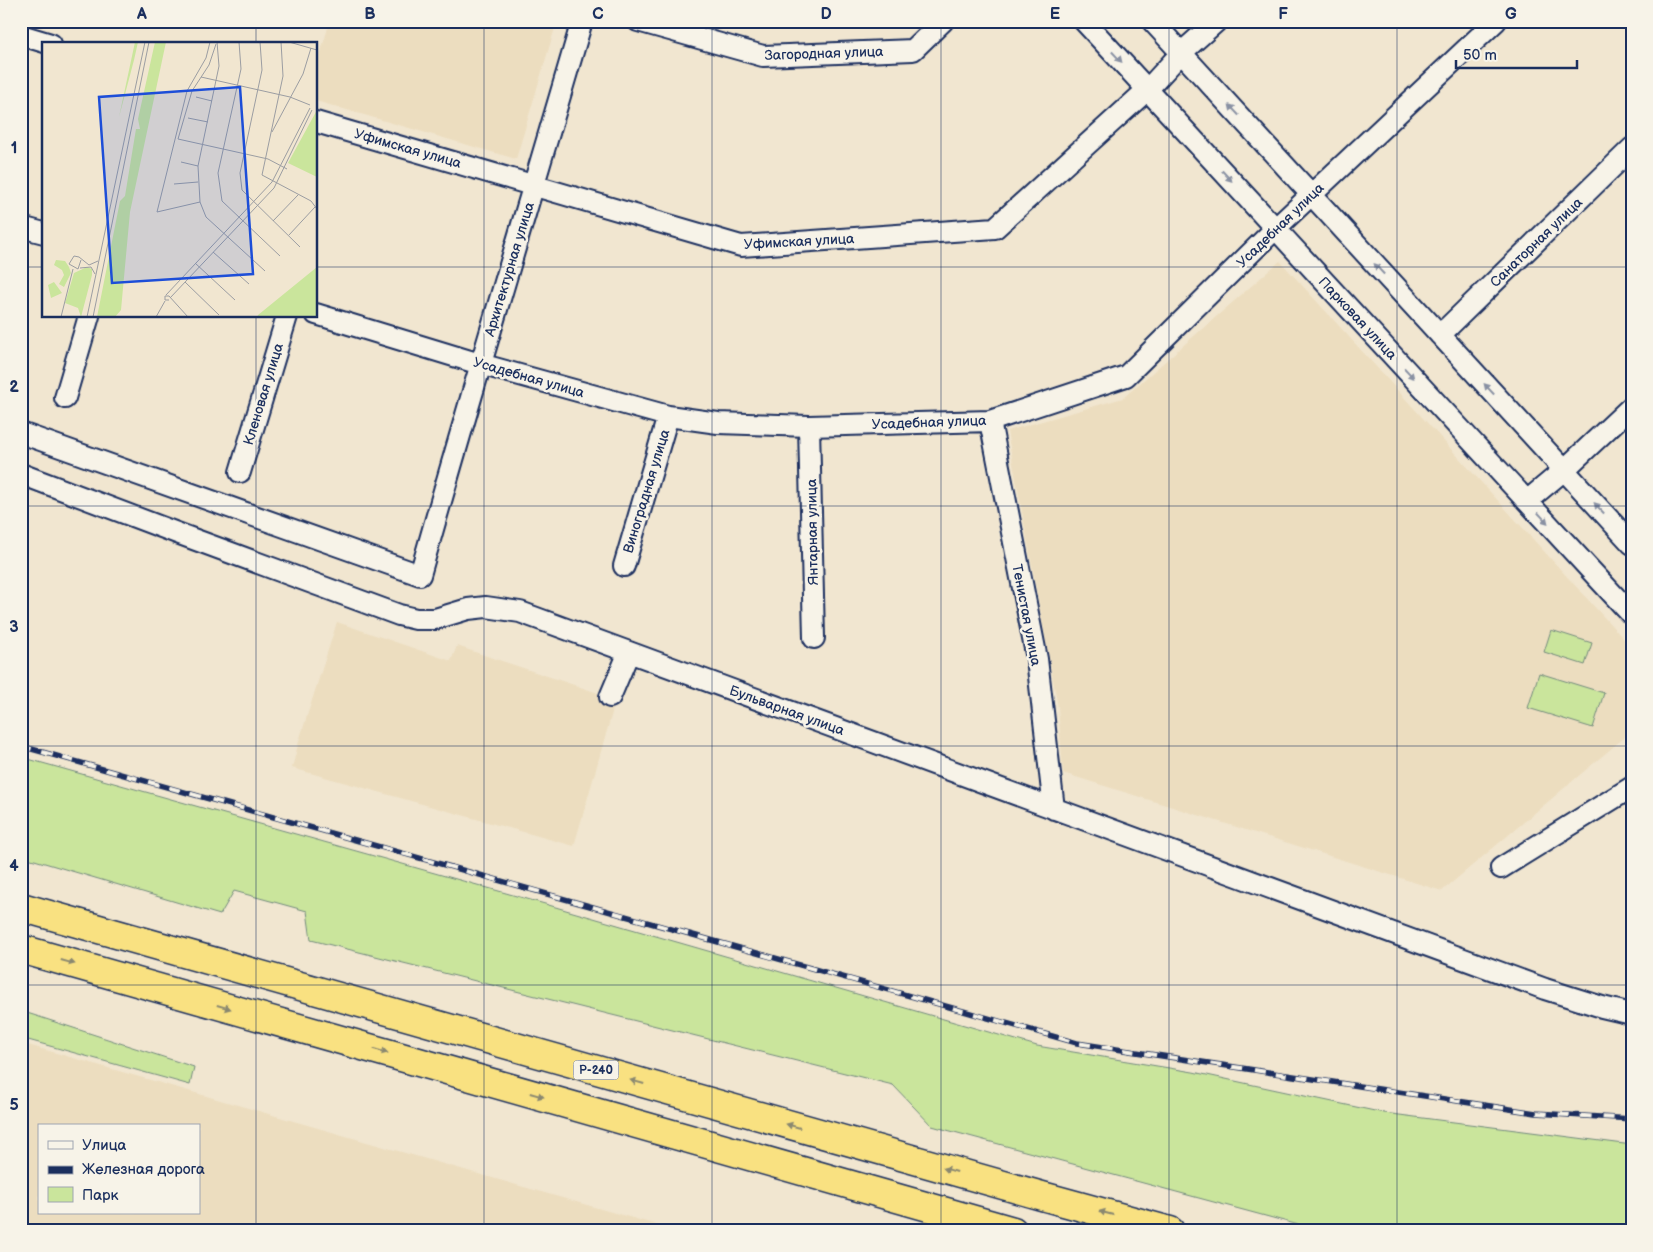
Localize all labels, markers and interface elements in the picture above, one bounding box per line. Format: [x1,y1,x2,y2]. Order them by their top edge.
text: A [136,5,147,24]
text: B [364,5,376,24]
text: C [592,5,604,24]
text: D [820,5,832,24]
text: E [1050,5,1060,24]
text: F [1278,5,1288,24]
text: G [1505,5,1517,24]
scale bar [1456,38,1577,70]
inset map [42,42,318,318]
street label: Загородная улица [764,43,884,64]
text: 50 m [1463,46,1497,65]
one-way arrow [1111,51,1123,63]
one-way arrow [1228,105,1240,117]
street label: Уфимская улица [352,125,464,172]
text: 1 [11,139,17,158]
one-way arrow [1221,170,1233,182]
street label: Усадебная улица [1233,179,1328,271]
street label: Санаторная улица [1487,193,1587,291]
street label: Архитектурная улица [481,199,538,339]
street label: Уфимская улица [743,230,855,253]
one-way arrow [1373,263,1385,275]
street label: Парковая улица [1315,273,1401,364]
street label: Кленовая улица [240,340,287,447]
street label: Усадебная улица [471,353,587,402]
one-way arrow [1403,366,1415,378]
text: 2 [9,378,19,397]
one-way arrow [1483,383,1495,395]
street label: Усадебная улица [871,412,987,433]
street label: Виноградная улица [620,426,674,555]
street label: Янтарная улица [803,478,822,585]
one-way arrow [1593,503,1605,515]
one-way arrow [1537,512,1548,525]
street label: Тенистая улица [1008,563,1045,668]
text: 3 [9,618,19,637]
street label: Бульварная улица [727,682,847,739]
text: 4 [9,857,19,876]
one-way arrow [61,959,76,967]
one-way arrow [217,1003,232,1011]
one-way arrow [373,1047,388,1055]
road number: Р-240 [574,1060,618,1080]
one-way arrow [629,1077,644,1085]
one-way arrow [530,1092,545,1100]
text: 5 [9,1096,19,1115]
one-way arrow [786,1121,801,1129]
legend [38,1124,200,1214]
text: Улица [82,1136,127,1155]
text: Железная дорога [82,1160,205,1179]
one-way arrow [942,1166,957,1174]
text: Парк [82,1186,119,1205]
one-way arrow [1099,1209,1114,1217]

